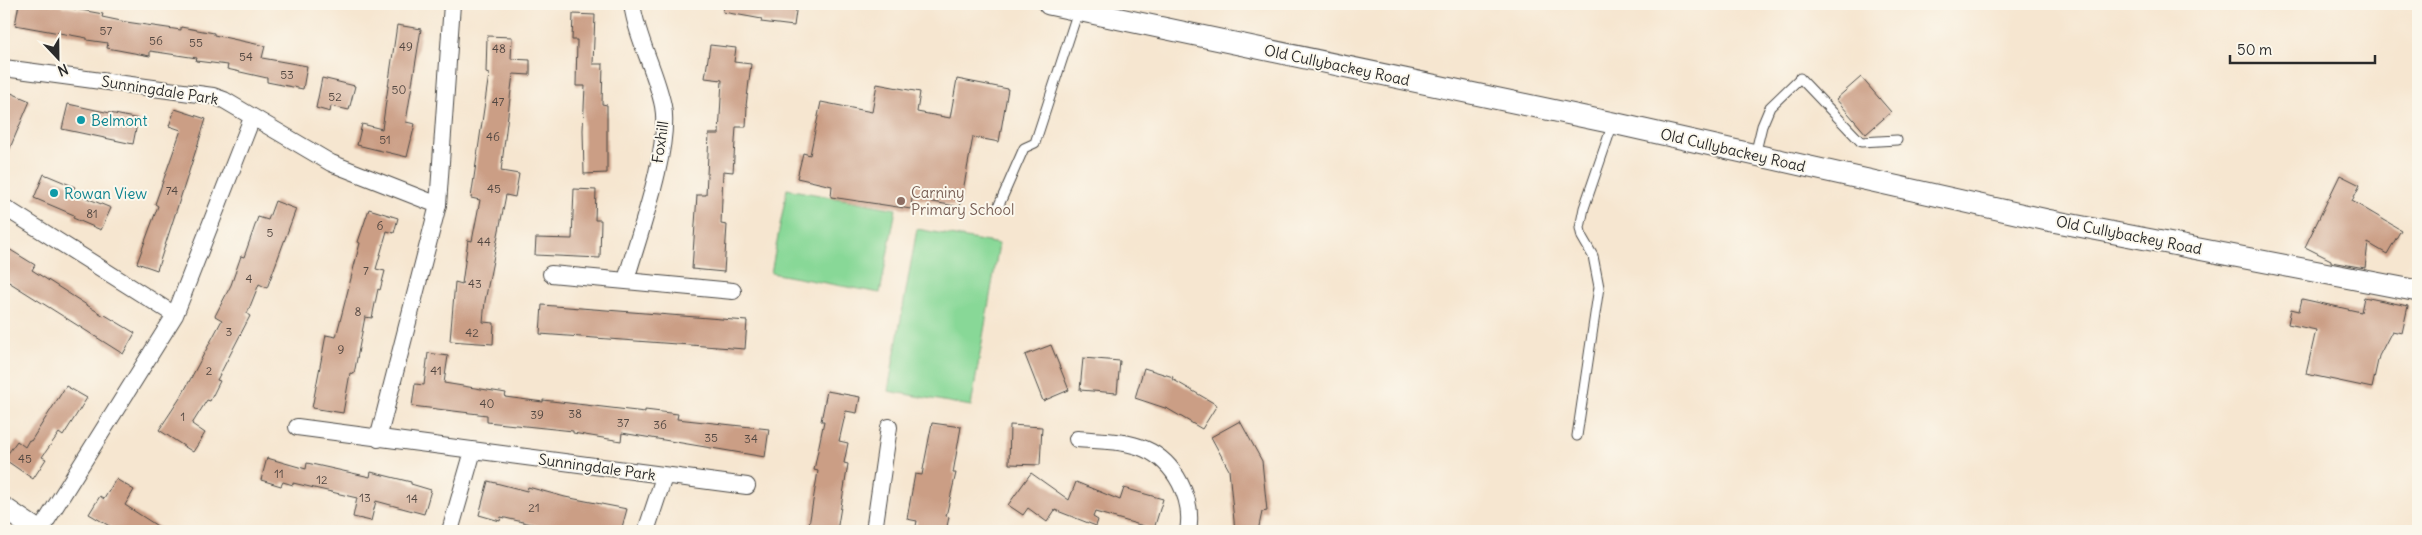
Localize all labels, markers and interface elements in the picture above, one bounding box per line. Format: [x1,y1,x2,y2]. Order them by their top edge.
house number: 57 [100,23,113,38]
north arrow [32,32,82,82]
scale bar [2230,32,2374,64]
house number: 56 [149,33,163,48]
house number: 55 [189,35,203,50]
house number: 49 [399,39,413,54]
street label: Old Cullybackey Road [1262,40,1412,90]
text: 50 m [2237,40,2272,59]
house number: 48 [492,41,506,56]
house number: 54 [239,49,253,64]
text: N [55,60,71,80]
house number: 53 [280,67,294,82]
street label: Sunningdale Park [100,71,220,109]
house number: 50 [392,82,407,97]
house number: 52 [328,89,342,104]
house number: 47 [492,94,504,109]
place label: Belmont [91,111,147,130]
marker: Belmont [75,114,87,126]
street label: Foxhill [648,120,672,164]
street label: Old Cullybackey Road [1659,124,1808,176]
house number: 46 [486,129,500,144]
house number: 51 [379,132,391,147]
house number: 45 [487,181,501,196]
house number: 74 [166,183,178,198]
place label: Carniny Primary School [911,183,1014,219]
place label: Rowan View [64,184,147,203]
marker: Rowan View [48,187,60,199]
marker: Carniny Primary School [895,195,907,207]
house number: 81 [86,206,98,221]
street label: Old Cullybackey Road [2054,212,2204,259]
house number: 6 [377,218,384,233]
house number: 5 [267,225,274,240]
house number: 44 [477,234,491,249]
house number: 7 [363,263,369,278]
house number: 4 [246,271,253,286]
house number: 43 [468,276,482,291]
house number: 8 [355,304,362,319]
house number: 3 [226,324,233,339]
house number: 42 [465,325,479,340]
house number: 9 [338,342,345,357]
house number: 2 [206,363,213,378]
house number: 41 [430,363,442,378]
house number: 40 [480,396,495,411]
house number: 38 [568,406,582,421]
house number: 39 [530,407,544,422]
house number: 1 [181,409,185,424]
house number: 37 [617,415,629,430]
house number: 36 [653,417,667,432]
house number: 35 [704,430,718,445]
house number: 34 [744,431,758,446]
street label: Sunningdale Park [537,449,657,485]
house number: 45 [18,451,32,466]
house number: 11 [274,466,284,481]
house number: 12 [316,472,328,487]
house number: 13 [359,490,371,505]
house number: 14 [406,491,418,506]
house number: 21 [528,500,540,515]

